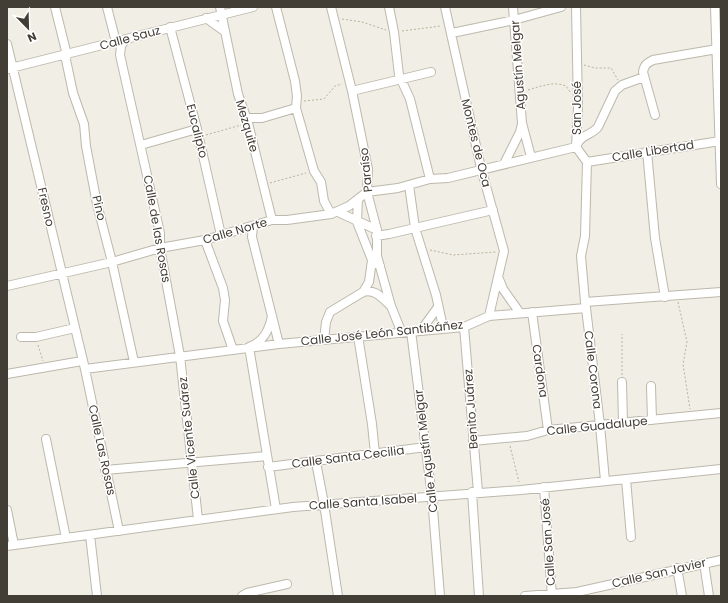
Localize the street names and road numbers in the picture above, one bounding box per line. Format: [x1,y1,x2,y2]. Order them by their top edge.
street label: Agustín Melgar [506,19,529,110]
street label: Calle Sauz [98,21,162,54]
street label: San José [568,81,585,135]
street label: Montes de Oca [457,97,496,189]
street label: Mezquite [232,98,263,154]
street label: Eucalipto [183,102,212,160]
street label: Calle Libertad [611,136,695,165]
street label: Paraíso [355,147,376,193]
street label: Calle de las Rosas [140,174,175,284]
street label: Fresno [34,186,59,228]
street label: Pino [88,194,111,222]
street label: Calle Norte [201,213,269,248]
street label: Calle José León Santibáñez [300,316,464,349]
street label: Calle Corona [580,330,607,410]
street label: Cardona [528,343,553,399]
street label: Benito Juárez [459,368,482,450]
street label: Calle Vicente Suárez [174,376,203,500]
street label: Calle Agustín Melgar [409,388,441,513]
street label: Calle Las Rosas [85,403,120,497]
street label: Calle Guadalupe [546,412,648,439]
street label: Calle Santa Cecilia [291,441,405,472]
street label: Calle Santa Isabel [308,489,418,514]
street label: Calle San José [536,498,559,586]
street label: Calle San Javier [610,553,708,592]

